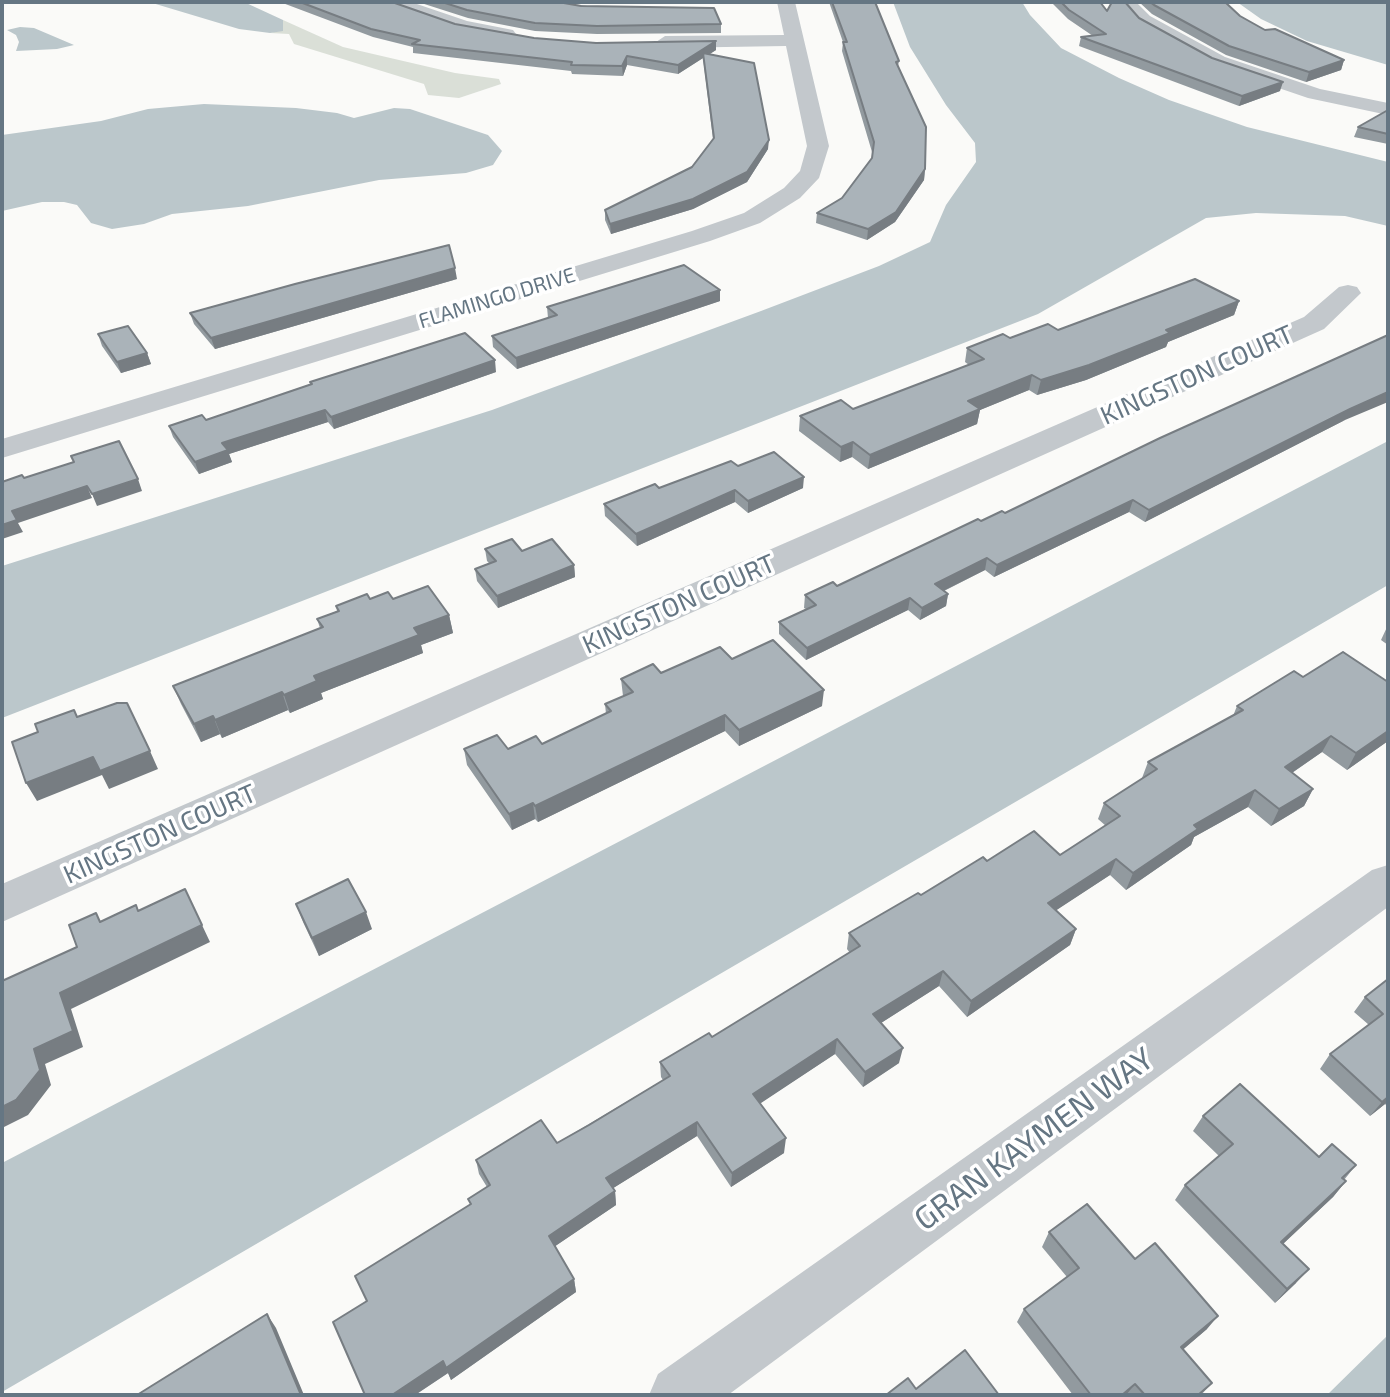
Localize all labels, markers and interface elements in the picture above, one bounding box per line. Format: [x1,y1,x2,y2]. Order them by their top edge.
street label: FLAMINGO DRIVE [415,262,579,334]
street label: KINGSTON COURT [1096,318,1298,432]
street label: KINGSTON COURT [578,547,780,661]
street label: KINGSTON COURT [59,777,261,891]
street label: GRAN KAYMEN WAY [907,1039,1161,1239]

